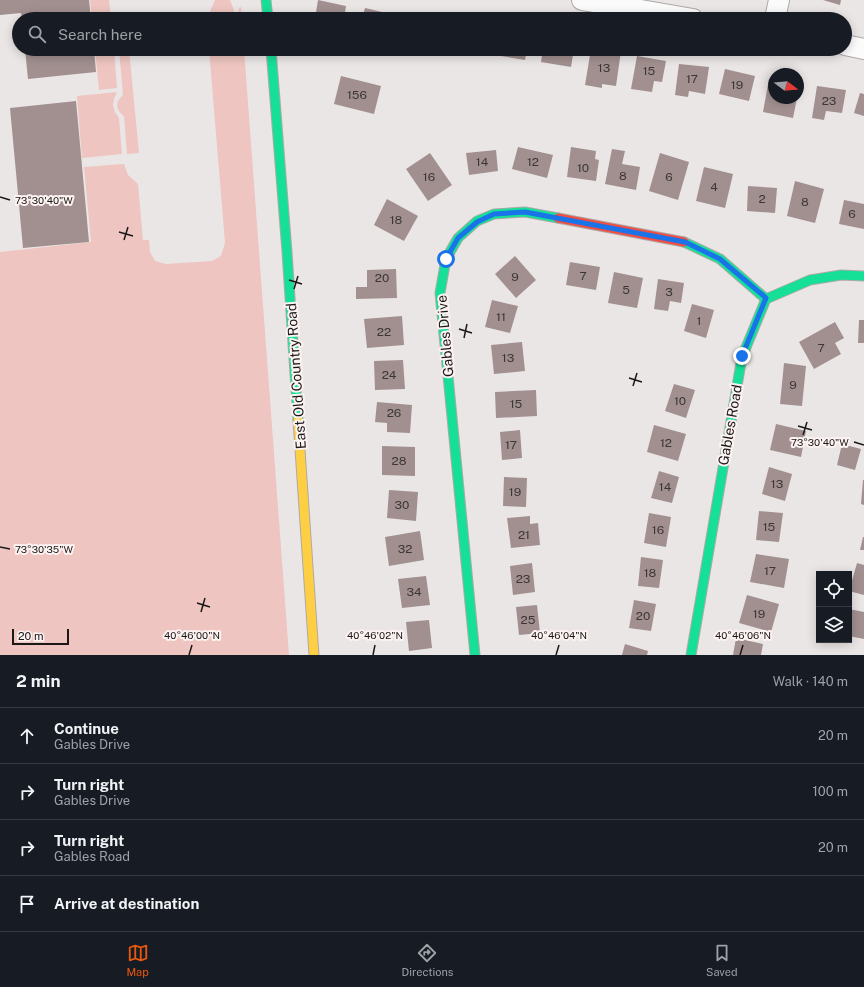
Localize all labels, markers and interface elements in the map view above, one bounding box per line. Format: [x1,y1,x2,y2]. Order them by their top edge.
search box [12,12,852,56]
icon: search [26,23,48,45]
text: Search here [58,26,142,43]
house number: 13 [598,61,610,75]
house number: 15 [643,64,656,78]
north arrow [768,68,804,104]
house number: 17 [686,72,698,86]
house number: 19 [731,78,743,92]
house number: 156 [347,88,367,102]
house number: 23 [822,94,836,108]
house number: 14 [476,155,489,169]
house number: 12 [527,155,539,169]
house number: 10 [577,161,589,175]
house number: 8 [619,169,627,183]
house number: 16 [423,170,435,184]
house number: 6 [665,170,673,184]
house number: 4 [710,180,718,194]
house number: 2 [758,192,766,206]
text: 73°30'40"W [15,194,73,206]
house number: 8 [801,195,809,209]
house number: 6 [848,207,856,221]
house number: 18 [390,213,403,227]
route start [437,250,455,268]
house number: 7 [579,269,587,283]
house number: 9 [511,270,519,284]
house number: 20 [375,271,389,285]
house number: 5 [622,283,630,297]
house number: 3 [665,285,673,299]
street label: Gables Drive [433,294,457,378]
street label: East Old Country Road [283,302,309,450]
house number: 11 [496,310,506,324]
house number: 1 [697,314,701,328]
house number: 22 [377,325,391,339]
house number: 7 [817,341,825,355]
route end [733,347,751,365]
house number: 13 [502,351,514,365]
house number: 24 [382,368,397,382]
house number: 9 [789,378,797,392]
street label: Gables Road [715,383,745,467]
house number: 10 [674,394,686,408]
house number: 15 [510,397,523,411]
house number: 26 [387,406,401,420]
house number: 12 [660,436,672,450]
text: 73°30'40"W [791,436,849,448]
house number: 17 [505,438,517,452]
house number: 28 [392,454,407,468]
house number: 13 [771,477,783,491]
house number: 14 [659,480,672,494]
house number: 19 [509,485,521,499]
house number: 30 [395,498,409,512]
house number: 15 [763,520,776,534]
house number: 16 [652,523,664,537]
house number: 21 [518,528,530,542]
house number: 32 [398,542,412,556]
text: 73°30'35"W [15,543,73,555]
house number: 17 [764,564,776,578]
house number: 18 [644,566,657,580]
map controls [816,571,852,643]
button: locate [816,571,852,607]
house number: 23 [516,572,530,586]
house number: 34 [406,585,422,599]
house number: 19 [753,607,765,621]
button: layers [816,607,852,643]
house number: 20 [636,609,650,623]
house number: 25 [521,613,536,627]
scale bar [12,627,69,646]
text: 40°46'00"N [164,629,220,641]
text: 40°46'02"N [347,629,403,641]
text: 40°46'04"N [531,629,587,641]
text: 40°46'06"N [715,629,771,641]
text: 20 m [18,630,43,642]
text: 2 min [16,671,61,691]
text: Walk · 140 m [773,674,848,689]
text: Continue [54,720,119,737]
icon: ahead [16,725,38,747]
text: 20 m [818,728,848,743]
text: Gables Drive [54,737,130,752]
text: Turn right [54,776,124,793]
icon: right [16,781,38,803]
text: 100 m [812,784,848,799]
text: Gables Drive [54,793,130,808]
text: Turn right [54,832,124,849]
icon: right [16,837,38,859]
text: 20 m [818,840,848,855]
text: Gables Road [54,849,130,864]
icon: arrive [16,893,38,915]
text: Arrive at destination [54,895,199,912]
tab: Map [126,942,149,978]
tab: Directions [402,942,453,978]
tab: Saved [706,942,738,978]

